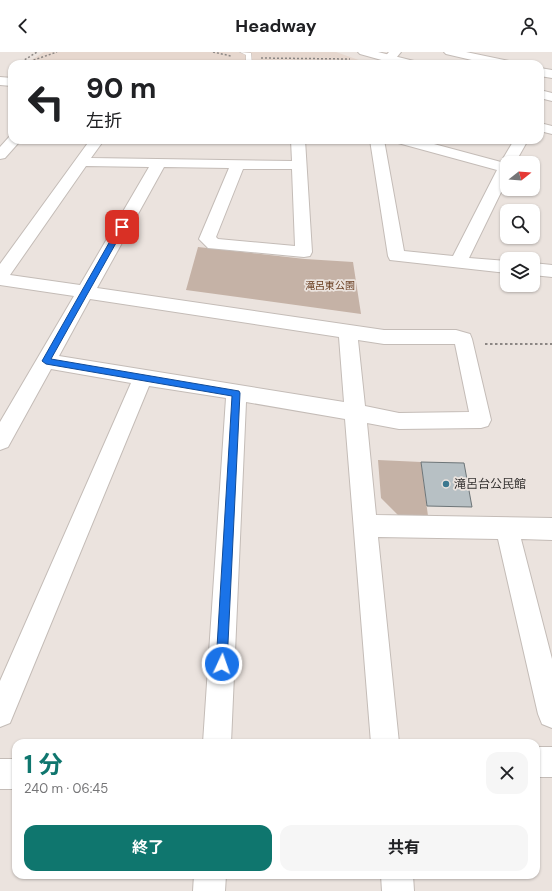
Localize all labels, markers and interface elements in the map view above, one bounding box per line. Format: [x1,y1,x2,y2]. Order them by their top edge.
text: Headway [235,14,317,38]
icon: back [12,15,34,37]
icon: person [518,15,540,37]
text: 90 m [86,70,156,107]
icon: left [20,76,72,128]
text: 左折 [86,109,122,133]
north arrow [500,156,540,196]
map controls [500,156,540,292]
button: search [500,204,540,244]
pin [105,210,139,244]
icon: arrive [111,216,133,238]
button: layers [500,252,540,292]
park label: 滝呂東公園 [305,279,355,292]
place label: 滝呂台公民館 [454,476,526,492]
marker: 滝呂台公民館 [441,479,451,489]
position arrow [201,643,243,685]
text: 1 分 [24,749,62,780]
button: close [486,752,528,794]
text: 240 m · 06:45 [24,780,108,797]
button: 終了 [24,825,272,871]
button: 共有 [280,825,528,871]

